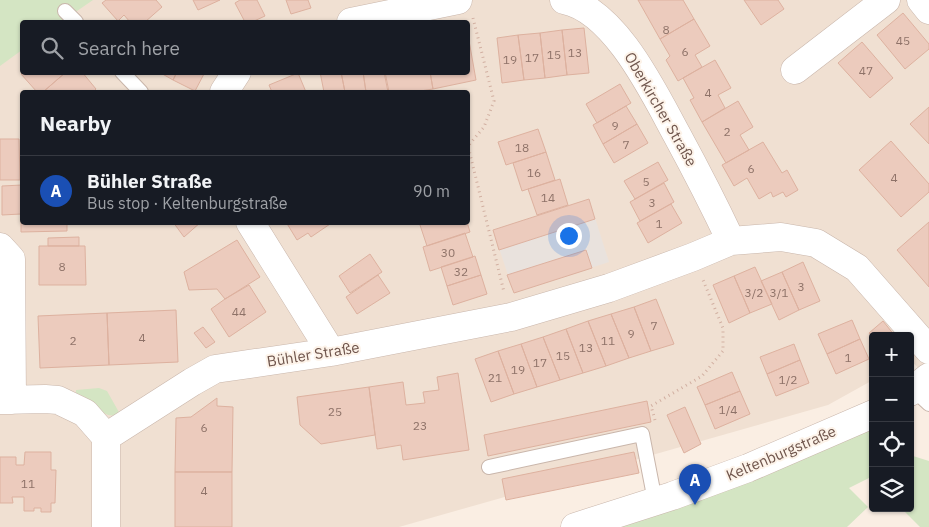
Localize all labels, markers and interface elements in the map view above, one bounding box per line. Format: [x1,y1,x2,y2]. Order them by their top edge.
search box [20,20,470,75]
house number: 8 [662,22,670,37]
house number: 45 [896,33,910,48]
icon: search [38,34,66,62]
text: Search here [78,36,180,60]
house number: 6 [681,44,689,59]
house number: 13 [568,45,582,60]
house number: 15 [547,47,561,62]
street label: Oberkircher Straße [621,48,701,170]
house number: 17 [525,50,539,65]
house number: 19 [503,52,517,67]
house number: 47 [859,63,873,78]
house number: 4 [704,85,712,100]
text: Nearby [40,109,111,137]
house number: 9 [611,118,619,133]
house number: 2 [723,124,731,139]
house number: 7 [622,137,630,152]
house number: 18 [515,140,529,155]
house number: 6 [747,161,755,176]
house number: 16 [527,165,541,180]
text: Bühler Straße [87,169,212,193]
house number: 4 [890,170,898,185]
house number: 5 [642,174,650,189]
text: A [51,181,61,201]
text: 90 m [413,181,450,201]
house number: 14 [541,190,555,205]
text: Bus stop · Keltenburgstraße [87,193,288,213]
house number: 3 [648,195,656,210]
house number: 1 [655,216,663,231]
your location [556,223,582,249]
house number: 30 [441,245,455,260]
house number: 8 [58,259,66,274]
house number: 32 [454,264,468,279]
house number: 3 [797,279,805,294]
house number: 3/2 [745,285,764,300]
house number: 3/1 [770,285,789,300]
house number: 44 [232,304,246,319]
house number: 7 [650,318,658,333]
house number: 9 [627,326,635,341]
house number: 4 [138,330,146,345]
map controls [869,332,914,512]
button: + [869,332,914,377]
house number: 2 [69,333,77,348]
house number: 11 [601,333,615,348]
street label: Bühler Straße [265,337,361,371]
house number: 13 [579,340,593,355]
house number: 15 [556,348,570,363]
house number: 1 [844,350,852,365]
house number: 17 [533,355,547,370]
house number: 19 [511,362,525,377]
house number: 21 [488,370,502,385]
house number: 1/2 [779,372,798,387]
button: − [869,377,914,422]
house number: 1/4 [719,402,738,417]
house number: 25 [328,404,342,419]
house number: 23 [413,418,427,433]
house number: 6 [200,420,208,435]
street label: Keltenburgstraße [723,421,839,485]
button: locate [869,422,914,467]
pin: A [679,464,711,505]
button: layers [869,467,914,512]
house number: 11 [21,476,35,491]
house number: 4 [200,483,208,498]

